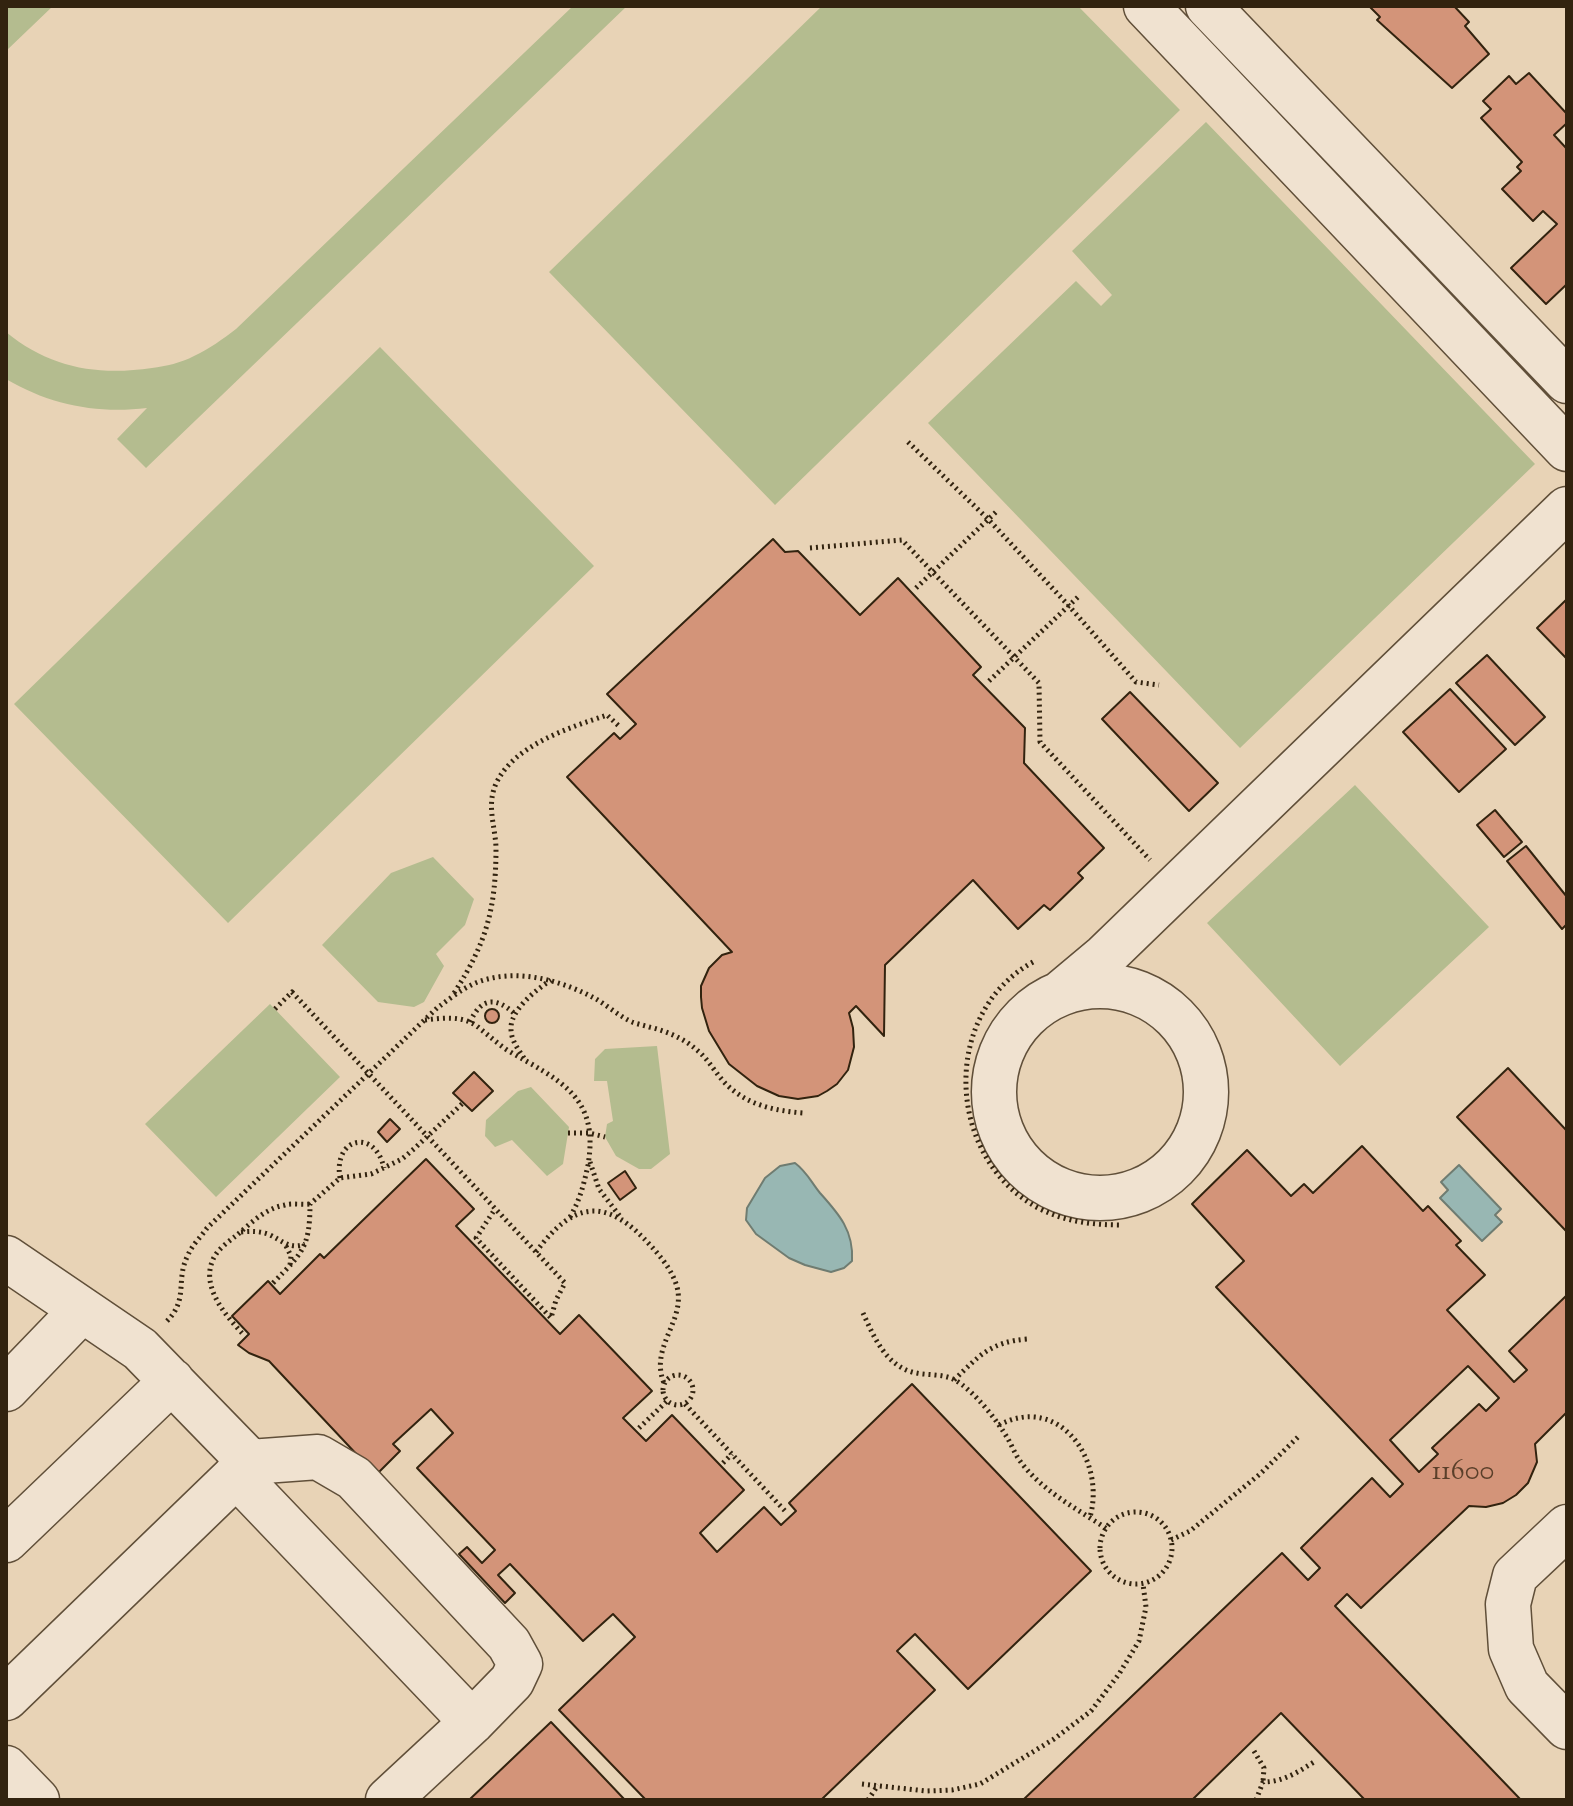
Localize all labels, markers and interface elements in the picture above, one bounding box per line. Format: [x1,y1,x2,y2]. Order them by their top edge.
house number: 11600 [1432,1457,1494,1491]

